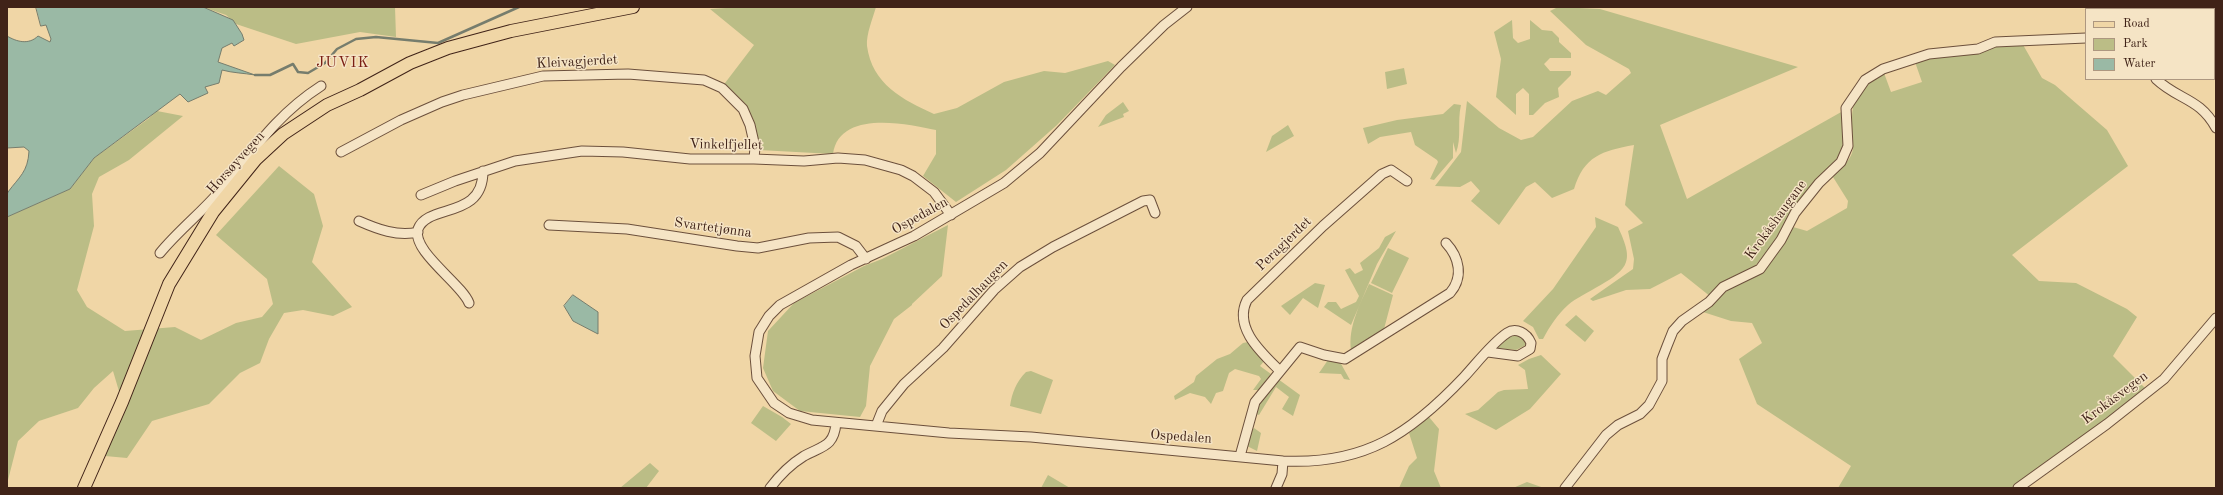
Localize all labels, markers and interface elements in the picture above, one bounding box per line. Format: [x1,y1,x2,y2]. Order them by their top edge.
legend [2085,8,2215,80]
text: Road [2123,18,2150,30]
text: Park [2123,38,2148,50]
street label: Kleivagjerdet [536,51,618,73]
district label: JUVIK [316,54,370,72]
text: Water [2123,58,2155,70]
street label: Horsøyvegen [203,128,269,198]
street label: Vinkelfjellet [689,136,763,154]
street label: Krokåshaugane [1742,177,1810,263]
street label: Ospedalen [889,194,951,238]
street label: Peragjerdet [1253,213,1315,275]
street label: Svartetjønna [673,214,753,242]
street label: Ospedalhaugen [936,256,1012,334]
street label: Krokåsvegen [2079,368,2151,428]
street label: Ospedalen [1150,426,1212,448]

